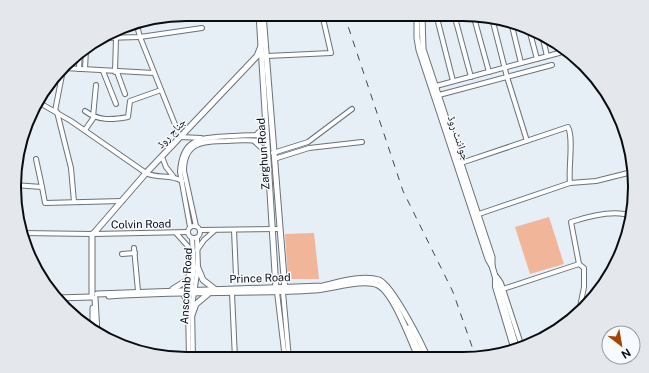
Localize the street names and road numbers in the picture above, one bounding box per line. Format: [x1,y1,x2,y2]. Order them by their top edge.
street label: جوائنٹ روڈ [446,114,472,162]
street label: جناح روڈ [154,116,189,151]
street label: Zarghun Road [255,118,271,190]
street label: Colvin Road [111,217,171,231]
street label: Anscomb Road [178,247,194,325]
street label: Prince Road [229,271,291,285]

